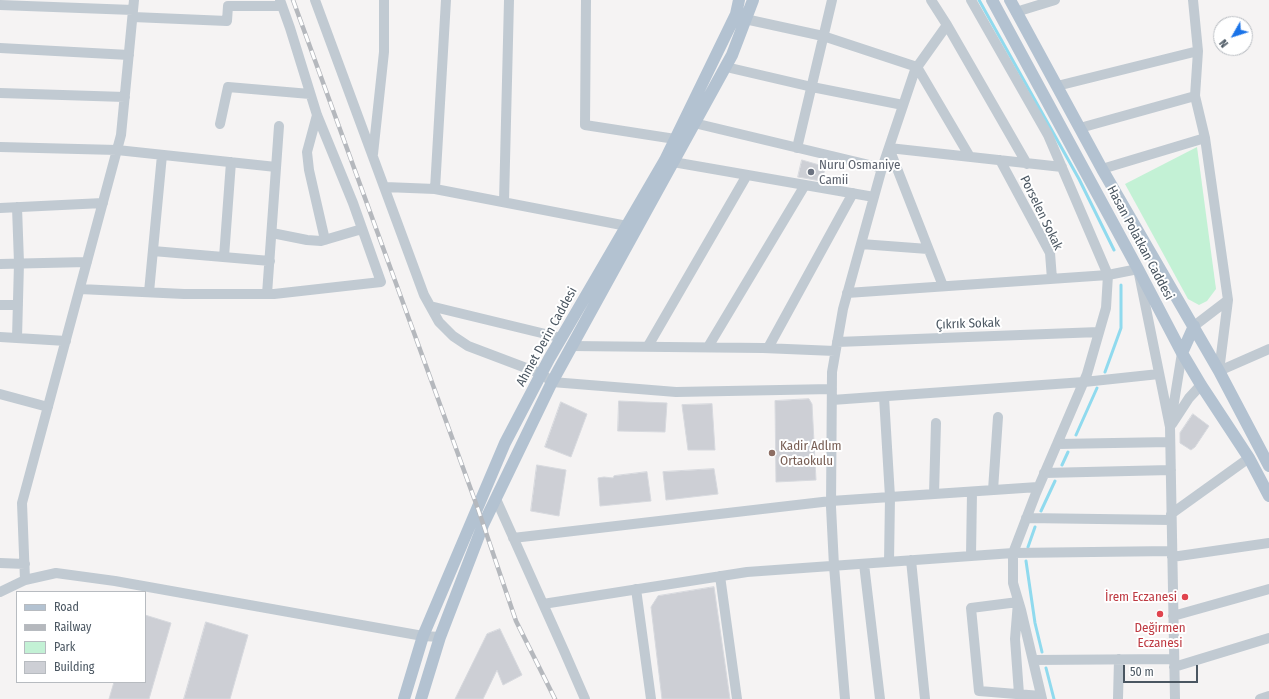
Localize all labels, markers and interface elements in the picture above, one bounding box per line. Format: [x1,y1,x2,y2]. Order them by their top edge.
north arrow [1213,16,1253,56]
text: N [1217,37,1231,50]
place label: Nuru Osmaniye Camii [819,157,900,188]
marker: Nuru Osmaniye Camii [806,167,816,177]
street label: Porselen Sokak [1016,173,1066,253]
street label: Hasan Polatkan Caddesi [1103,183,1177,303]
street label: Ahmet Derin Caddesi [513,285,581,389]
street label: Çıkrık Sokak [936,315,1000,333]
place label: Kadir Adlım Ortaokulu [780,438,842,469]
marker: Kadir Adlım Ortaokulu [767,448,777,458]
place label: İrem Eczanesi [1105,589,1177,605]
legend [16,591,146,683]
marker: İrem Eczanesi [1180,592,1190,602]
text: Road [54,600,79,614]
marker: Değirmen Eczanesi [1155,609,1165,619]
text: Railway [54,620,91,634]
place label: Değirmen Eczanesi [1134,620,1186,651]
text: Park [54,640,75,654]
scale bar [1125,657,1200,683]
text: Building [54,660,94,674]
text: 50 m [1130,665,1154,679]

